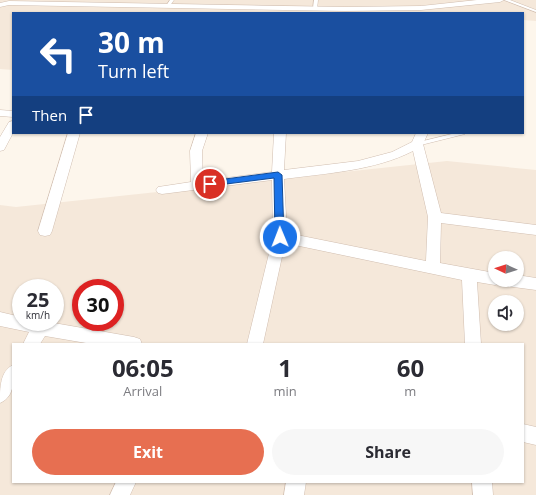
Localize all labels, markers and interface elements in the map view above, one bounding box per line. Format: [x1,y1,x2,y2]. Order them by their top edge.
text: 30 m [98,23,165,61]
icon: left [32,28,84,80]
text: Turn left [98,59,169,83]
icon: arrive [75,104,97,126]
text: Then [32,105,67,125]
pin [193,167,227,201]
icon: arrive [199,173,221,195]
position arrow [259,216,301,258]
north arrow [488,251,524,287]
map controls [488,251,524,331]
speed limit sign: 30 [72,279,124,331]
text: 25 [27,286,49,313]
button: sound [488,295,524,331]
text: km/h [26,308,50,322]
text: 06:05 [112,351,174,384]
text: 1 [278,351,292,384]
text: 60 [397,351,424,384]
text: Arrival [123,382,162,400]
text: min [273,382,297,400]
text: m [404,382,416,400]
button: Exit [32,429,264,475]
button: Share [272,429,504,475]

